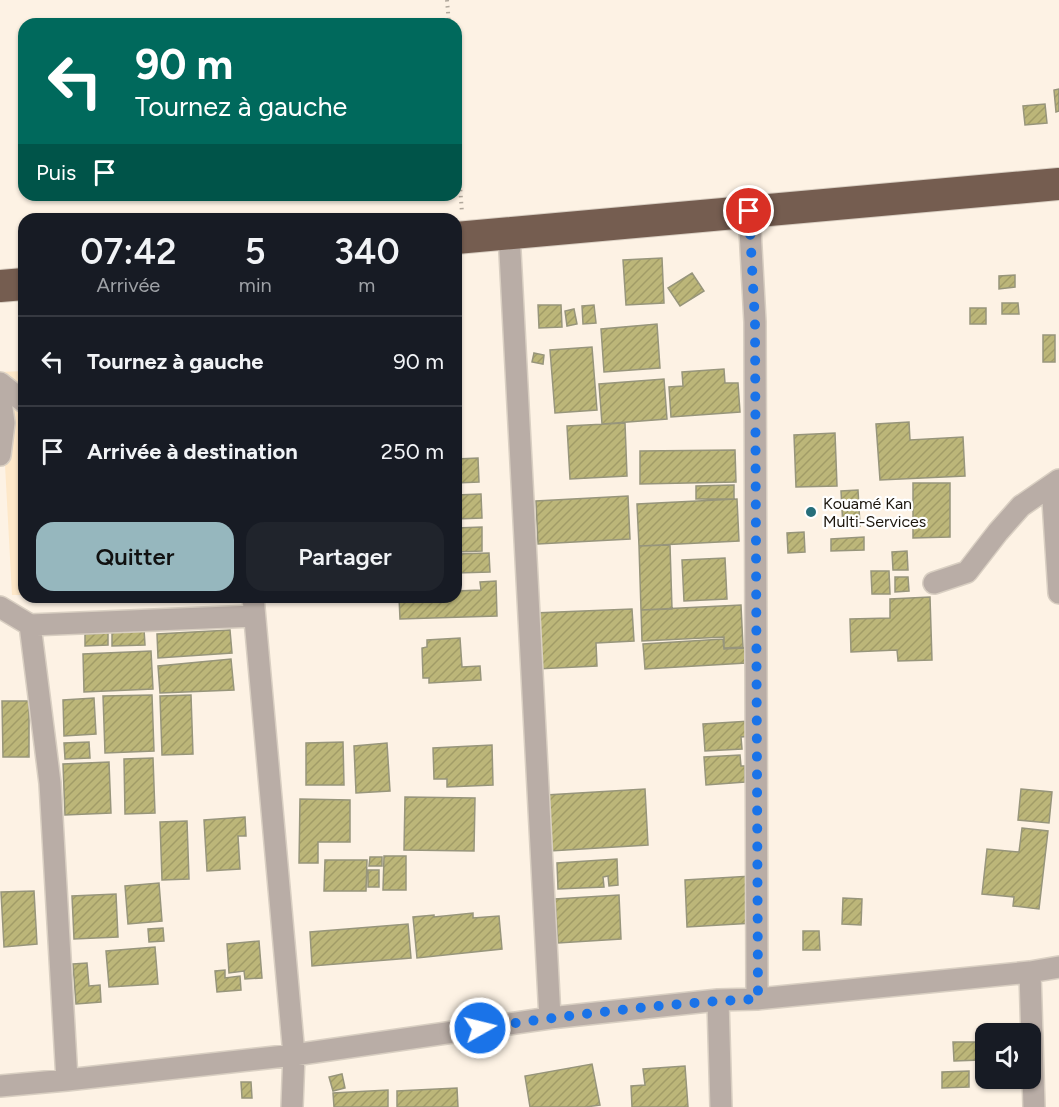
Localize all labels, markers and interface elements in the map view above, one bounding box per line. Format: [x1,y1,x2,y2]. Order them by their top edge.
text: 90 m [135,39,233,90]
icon: left [36,42,114,120]
text: Tournez à gauche [135,90,347,123]
icon: arrive [88,156,121,189]
text: Puis [36,159,76,186]
pin [723,185,774,236]
icon: arrive [732,194,765,227]
text: 07:42 [80,230,177,273]
text: 5 [245,230,266,273]
text: 340 [334,230,400,273]
text: Arrivée [97,273,160,297]
text: min [239,273,272,297]
text: m [358,273,375,297]
icon: left [36,345,69,378]
text: Tournez à gauche [87,348,263,375]
text: 90 m [393,348,444,375]
icon: arrive [36,435,69,468]
text: Arrivée à destination [87,438,298,465]
text: 250 m [381,438,444,465]
place label: Kouamé Kan Multi-Services [823,494,926,531]
marker: Kouamé Kan Multi-Services [804,505,818,519]
button: Quitter [36,522,234,591]
button: Partager [246,522,444,591]
position arrow [448,996,512,1060]
map controls [975,1023,1041,1089]
button: sound [975,1023,1041,1089]

